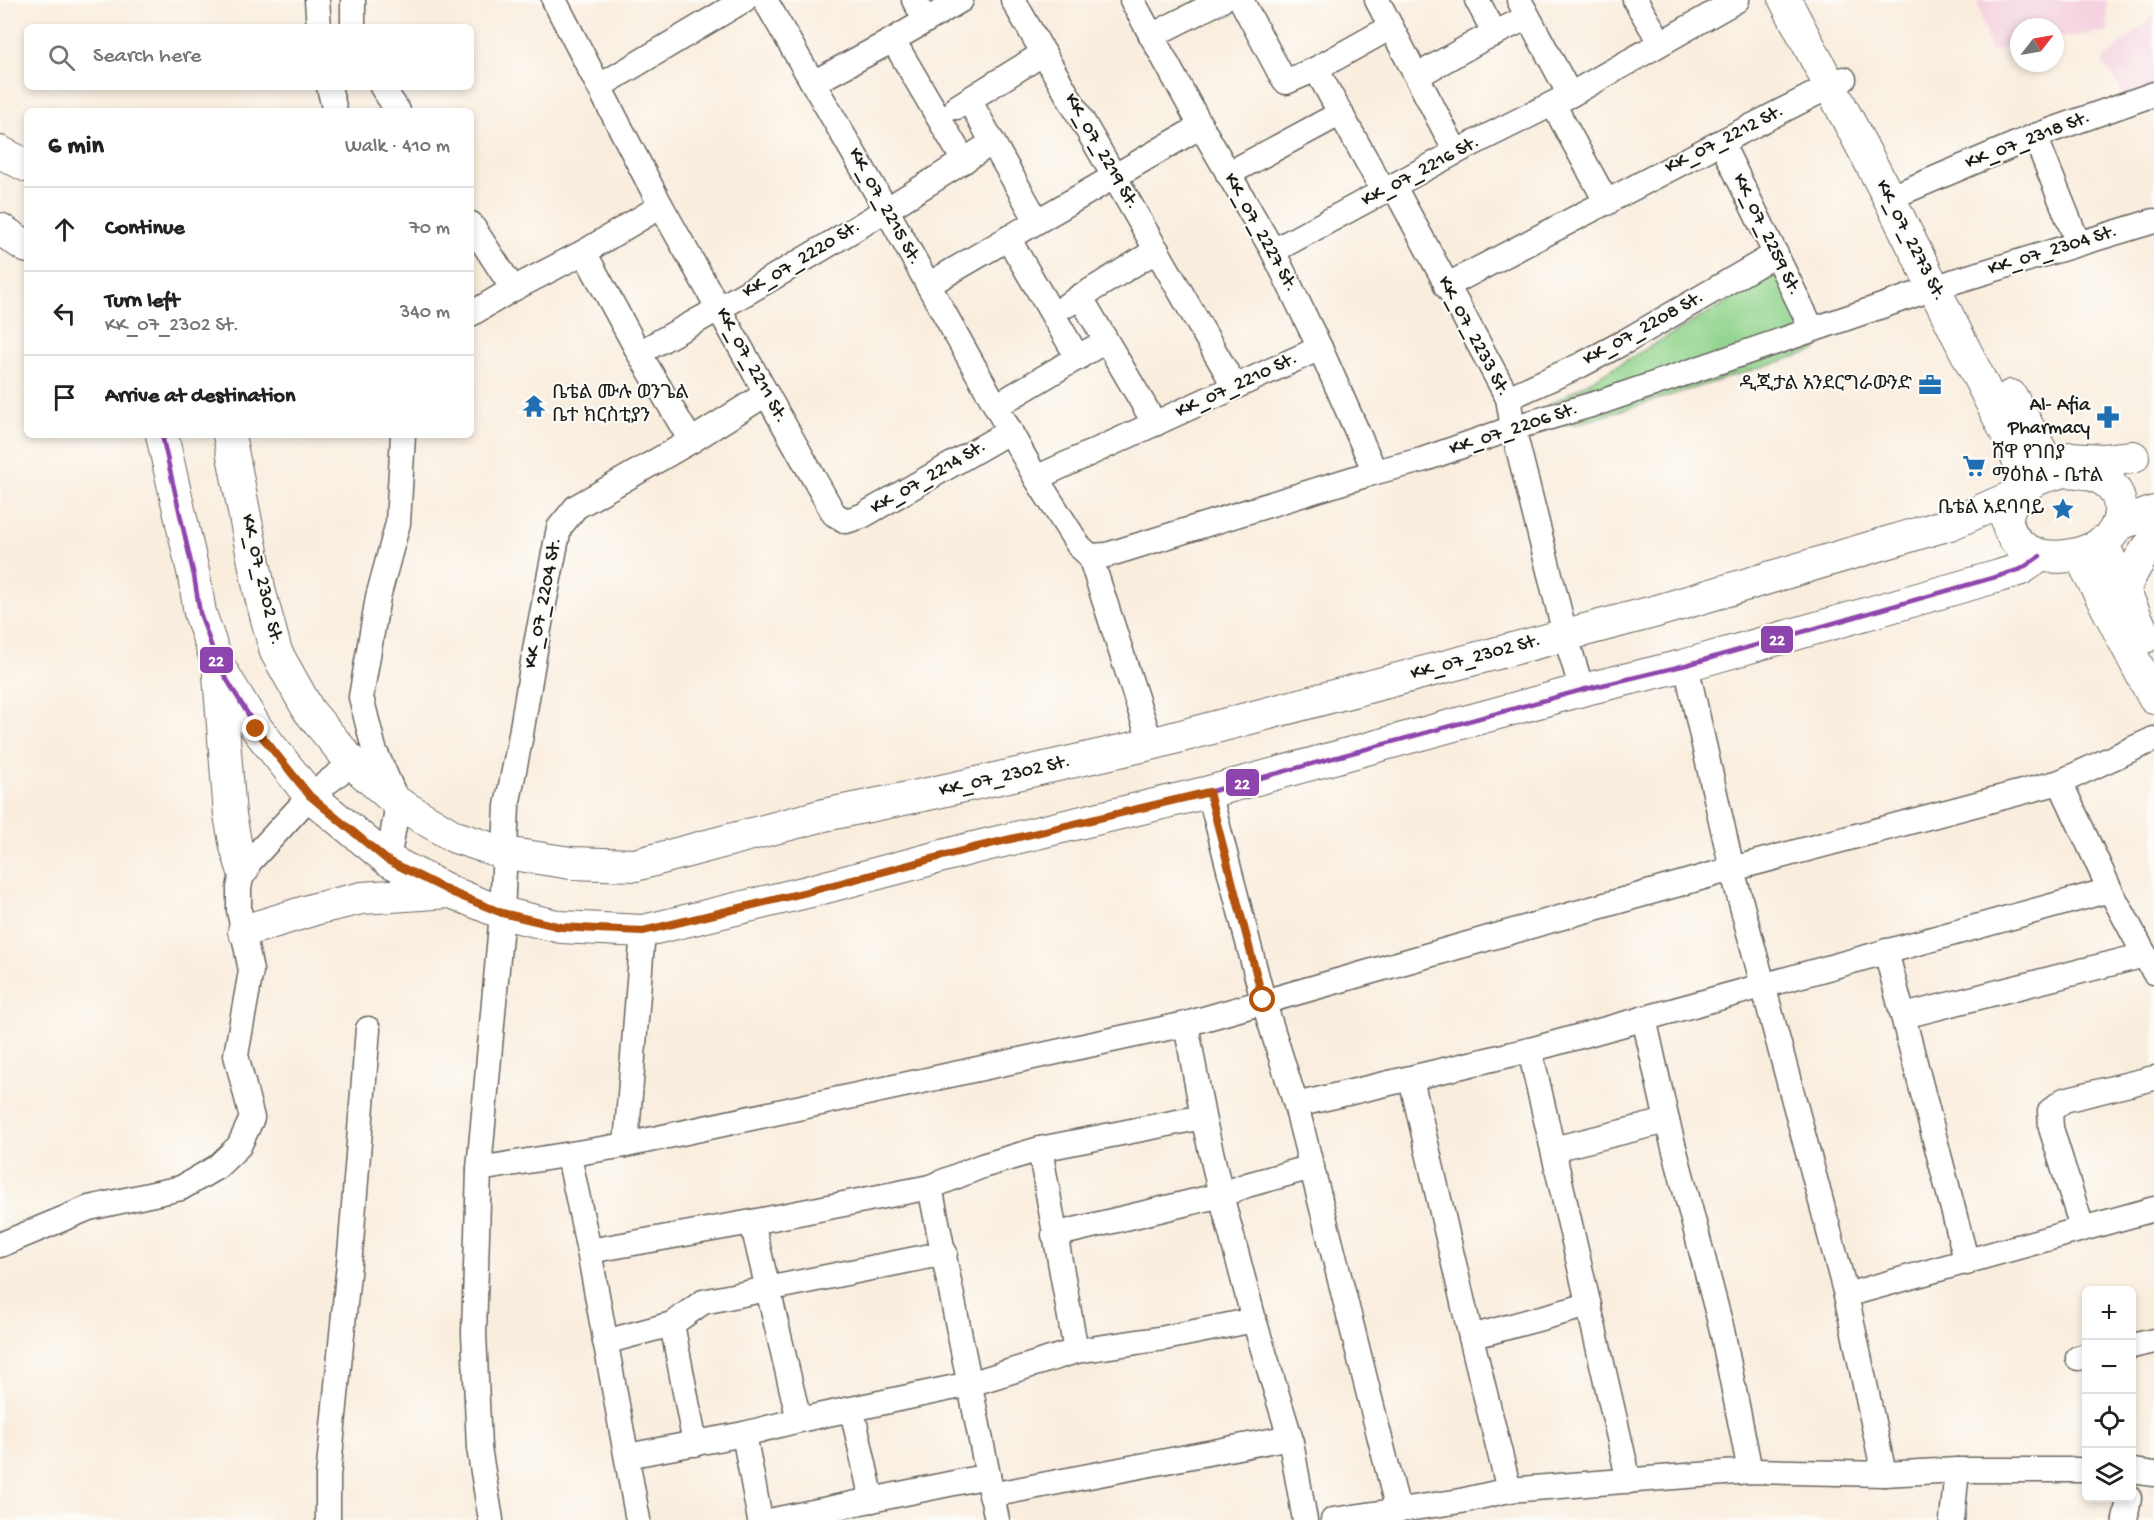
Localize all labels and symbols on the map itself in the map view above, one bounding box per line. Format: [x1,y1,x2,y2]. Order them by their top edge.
north arrow [2010,18,2064,72]
street label: KK_07_2219 St. [1058,90,1144,214]
street label: KK_07_2212 St. [1662,100,1788,180]
street label: KK_07_2318 St. [1962,107,2094,175]
street label: KK_07_2216 St. [1358,131,1484,213]
street label: KK_07_2215 St. [842,144,926,270]
street label: KK_07_2227 St. [1218,169,1302,297]
street label: KK_07_2259 St. [1727,170,1805,300]
street label: KK_07_2273 St. [1870,176,1950,306]
street label: KK_07_2220 St. [739,216,865,304]
street label: KK_07_2304 St. [1986,220,2120,282]
street label: KK_07_2233 St. [1432,273,1514,401]
street label: KK_07_2208 St. [1580,286,1708,372]
street label: KK_07_2211 St. [710,304,792,428]
street label: KK_07_2210 St. [1172,348,1302,424]
office icon: ዲጂታል አንደርግራውንድ [1917,372,1943,398]
place label: ዲጂታል አንደርግራውንድ [1739,373,1912,397]
place label: ቤቴል ሙሉ ወንጌል ቤተ ክርስቲያን [552,383,689,429]
temple icon: ቤቴል ሙሉ ወንጌል ቤተ ክርስቲያን [521,393,547,419]
place label: Al- Afia Pharmacy [2007,395,2091,441]
street label: KK_07_2206 St. [1447,398,1581,462]
pharmacy icon: Al- Afia Pharmacy [2095,404,2121,430]
street label: KK_07_2214 St. [867,436,991,520]
place label: ሸዋ የገበያ ማዕከል - ቤተል [1992,441,2103,489]
supermarket icon: ሸዋ የገበያ ማዕከል - ቤተል [1961,453,1987,479]
place icon: ቤቴል አደባባይ [2050,496,2076,522]
place label: ቤቴል አደባባይ [1938,498,2045,521]
street label: KK_07_2302 St. [235,512,287,648]
street label: KK_07_2204 St. [520,535,568,671]
line badge: 22 [1760,625,1794,654]
street label: KK_07_2302 St. [1408,630,1544,686]
text: 22 [1769,633,1785,652]
line badge: 22 [199,646,234,674]
text: 22 [208,654,224,673]
route end [242,715,268,741]
street label: KK_07_2302 St. [937,751,1073,803]
line badge: 22 [1225,768,1260,797]
text: 22 [1234,777,1250,796]
route start [1249,986,1275,1012]

